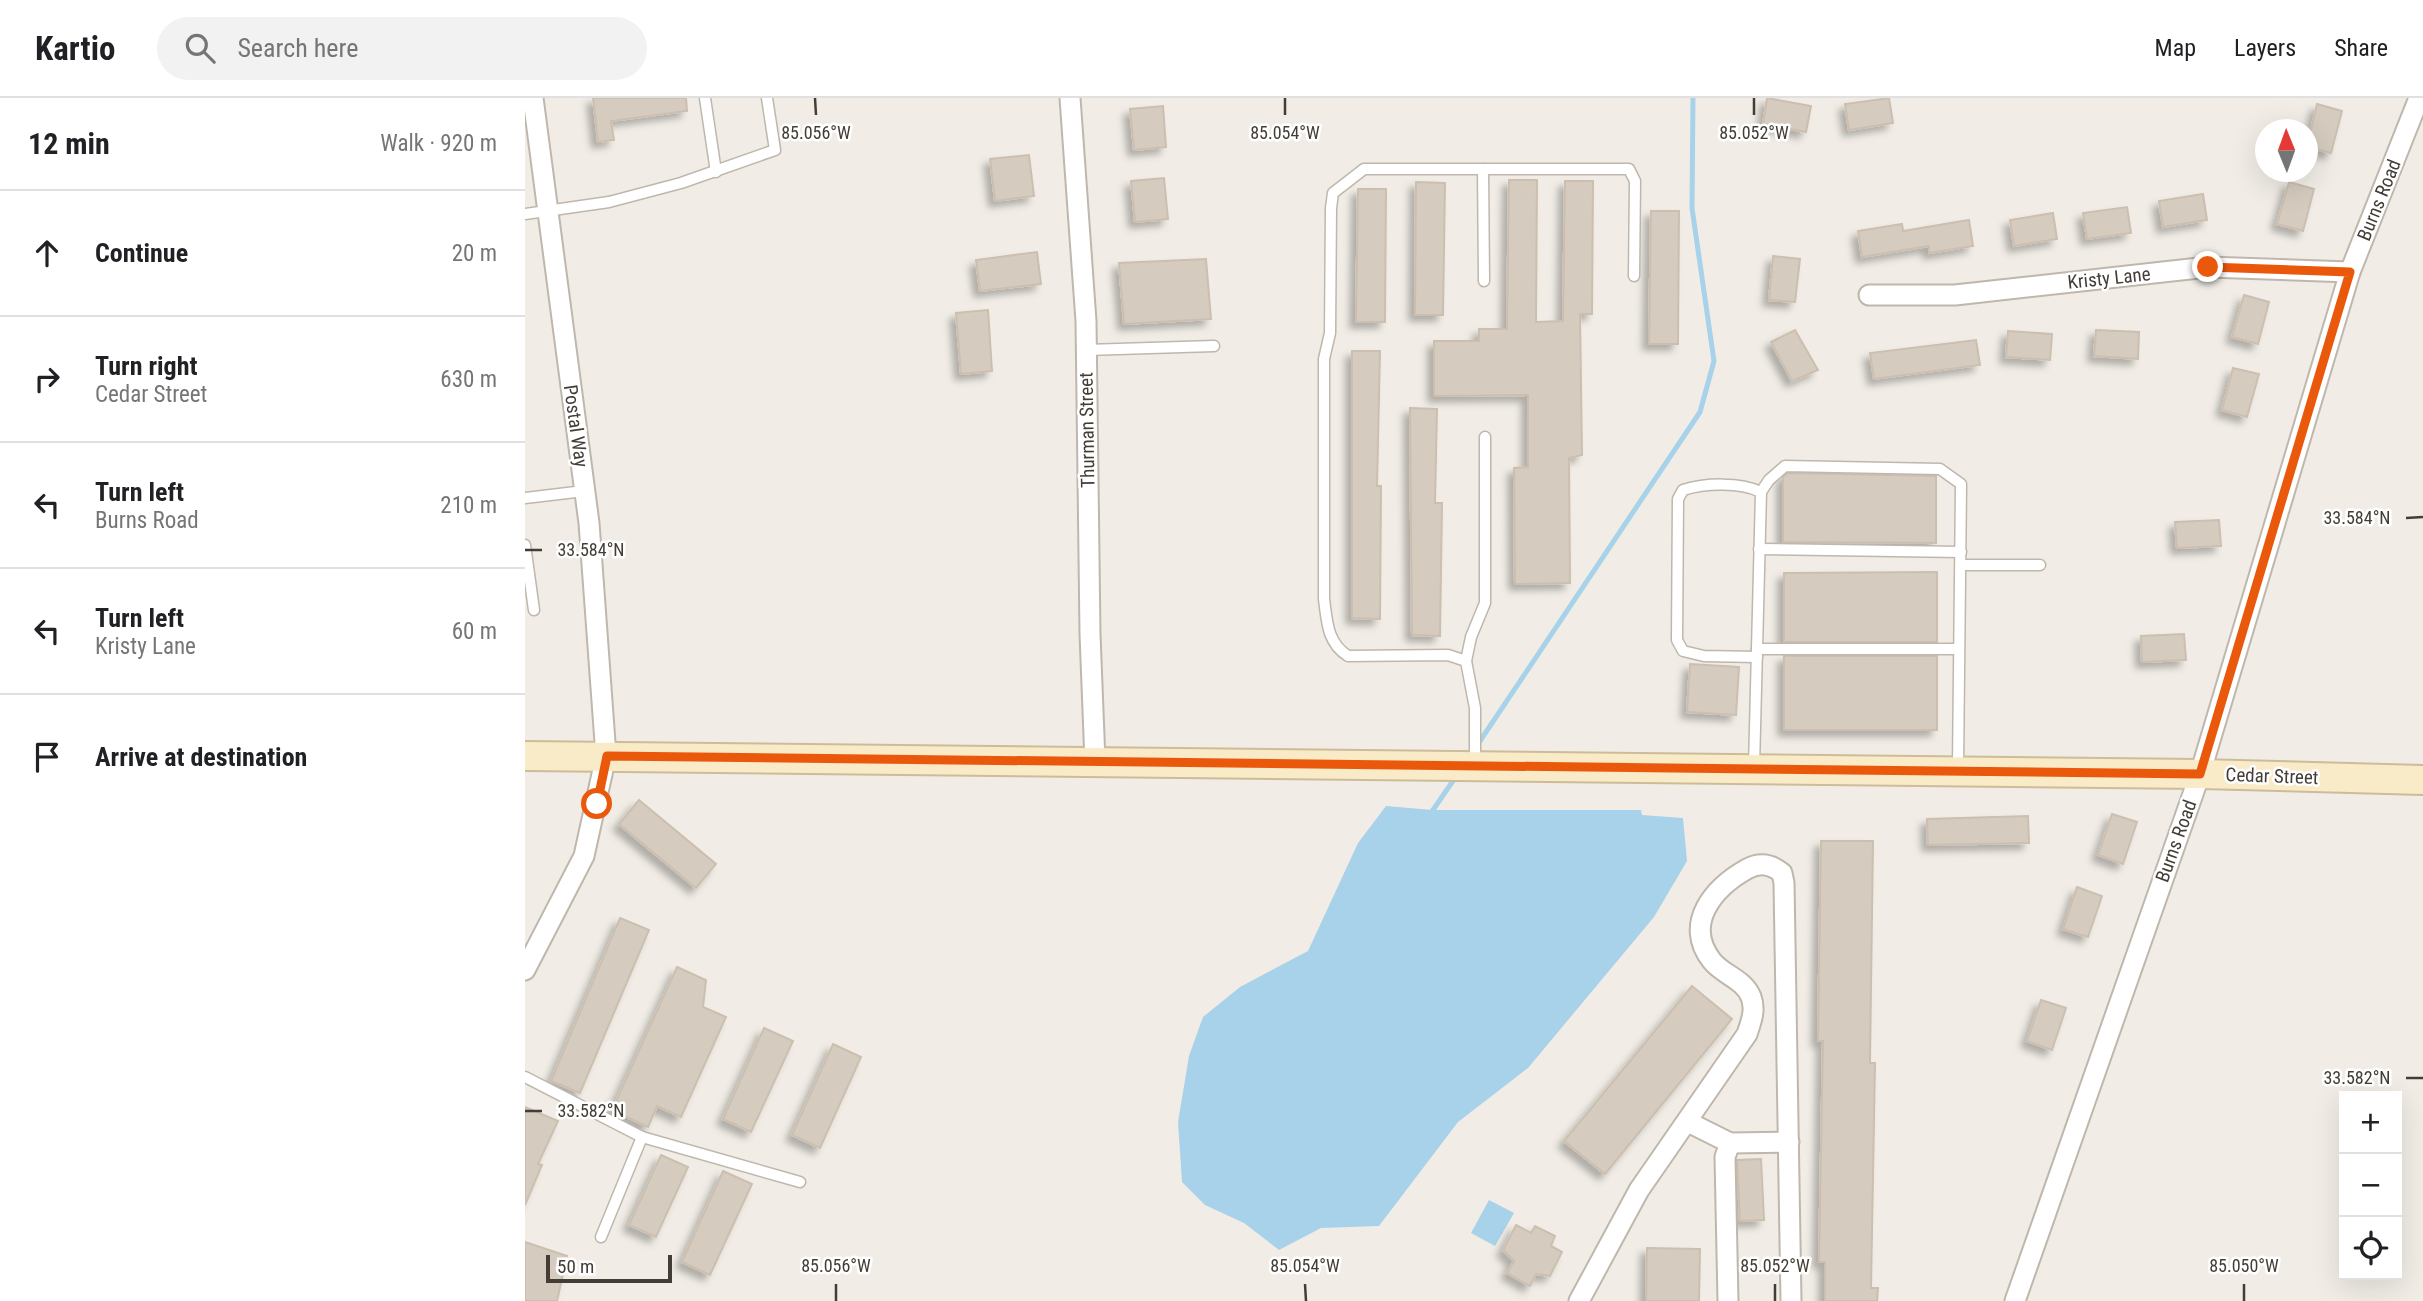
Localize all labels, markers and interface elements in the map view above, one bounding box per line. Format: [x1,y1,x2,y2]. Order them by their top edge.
search box [157,17,647,80]
text: Kartio [35,29,115,68]
icon: search [181,29,219,67]
text: Search here [237,33,358,63]
text: Map [2155,34,2196,62]
text: Layers [2234,34,2296,62]
text: Share [2334,34,2388,62]
north arrow [2255,119,2318,182]
text: 85.056°W [781,122,851,143]
text: 85.054°W [1250,122,1320,143]
text: 85.052°W [1719,122,1789,143]
text: 12 min [28,126,110,161]
text: Walk · 920 m [380,130,497,157]
street label: Burns Road [2352,156,2406,244]
icon: ahead [28,234,66,272]
text: Continue [95,238,188,268]
text: 20 m [452,240,497,267]
route end [2192,251,2223,282]
street label: Kristy Lane [2066,262,2152,294]
text: Turn right [95,351,197,381]
icon: right [28,360,66,398]
text: 630 m [440,366,497,393]
street label: Thurman Street [1074,372,1100,488]
text: Cedar Street [95,381,207,408]
street label: Postal Way [559,383,593,469]
text: Turn left [95,477,184,507]
icon: left [28,486,66,524]
text: 210 m [440,492,497,519]
text: Burns Road [95,507,199,534]
text: 33.584°N [2323,507,2391,528]
text: 33.584°N [557,539,625,560]
text: Turn left [95,603,184,633]
icon: left [28,612,66,650]
text: 60 m [452,618,497,645]
text: Kristy Lane [95,633,196,660]
icon: arrive [28,738,66,776]
text: Arrive at destination [95,742,307,772]
street label: Cedar Street [2225,763,2319,789]
route start [581,788,612,819]
street label: Burns Road [2151,797,2201,885]
text: 33.582°N [2323,1067,2391,1088]
map controls [2339,1091,2402,1280]
button: + [2339,1091,2402,1154]
text: 33.582°N [557,1100,625,1121]
button: − [2339,1154,2402,1217]
button: locate [2339,1217,2402,1280]
scale bar [546,1252,672,1284]
text: 50 m [557,1255,594,1278]
text: 85.056°W [801,1255,871,1276]
text: 85.054°W [1270,1255,1340,1276]
text: 85.052°W [1740,1255,1810,1276]
text: 85.050°W [2209,1255,2279,1276]

